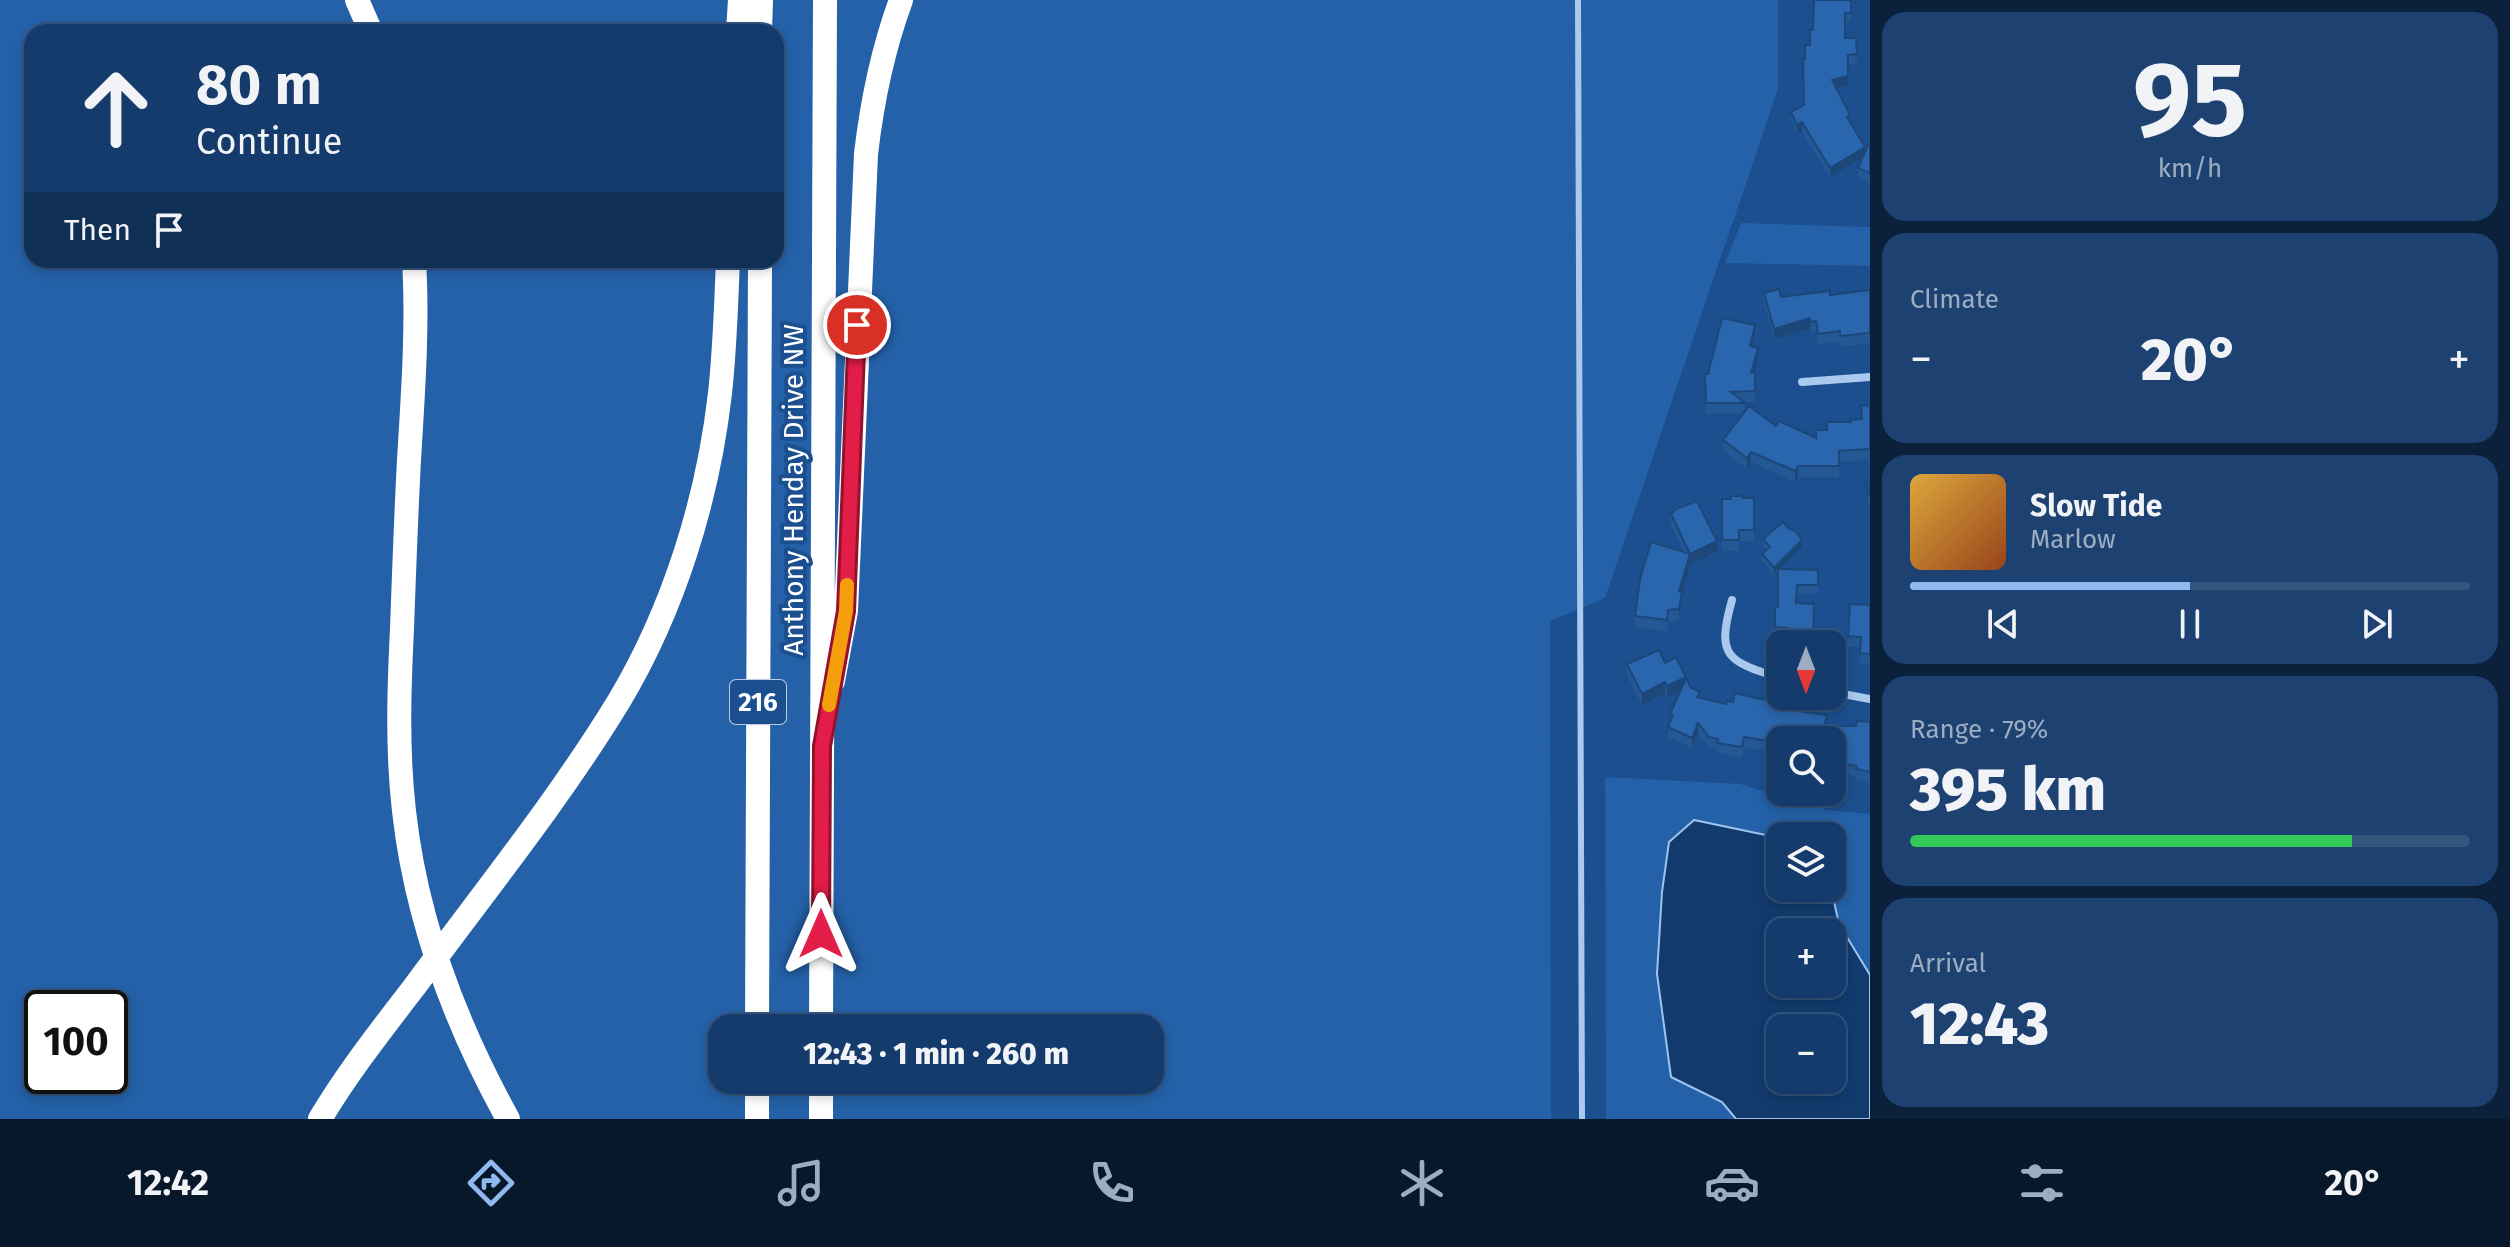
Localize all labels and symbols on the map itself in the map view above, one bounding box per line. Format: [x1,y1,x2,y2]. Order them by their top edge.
pin [823,291,891,359]
street label: Anthony Henday Drive NW [777,324,810,656]
north arrow [1766,630,1846,710]
road number: 216 [730,680,786,724]
position arrow [779,892,863,976]
speed limit sign: 100 [24,990,128,1094]

